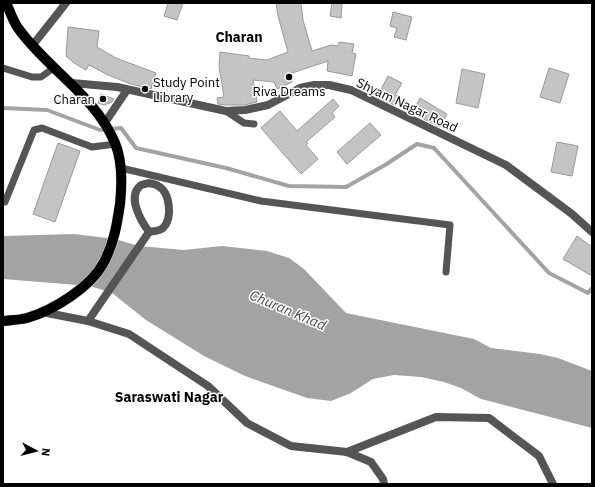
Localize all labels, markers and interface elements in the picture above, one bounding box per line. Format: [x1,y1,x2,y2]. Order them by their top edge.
district label: Charan [215,28,263,46]
marker: Riva Dreams [284,72,294,82]
place label: Study Point Library [153,74,220,106]
street label: Shyam Nagar Road [354,74,460,136]
place label: Riva Dreams [252,83,326,100]
marker: Study Point Library [140,84,150,94]
place label: Charan [54,91,95,108]
marker: Charan [98,94,108,104]
water label: Churan Khad [247,286,330,335]
district label: Saraswati Nagar [115,388,224,406]
north arrow [16,431,56,471]
text: N [38,447,53,457]

